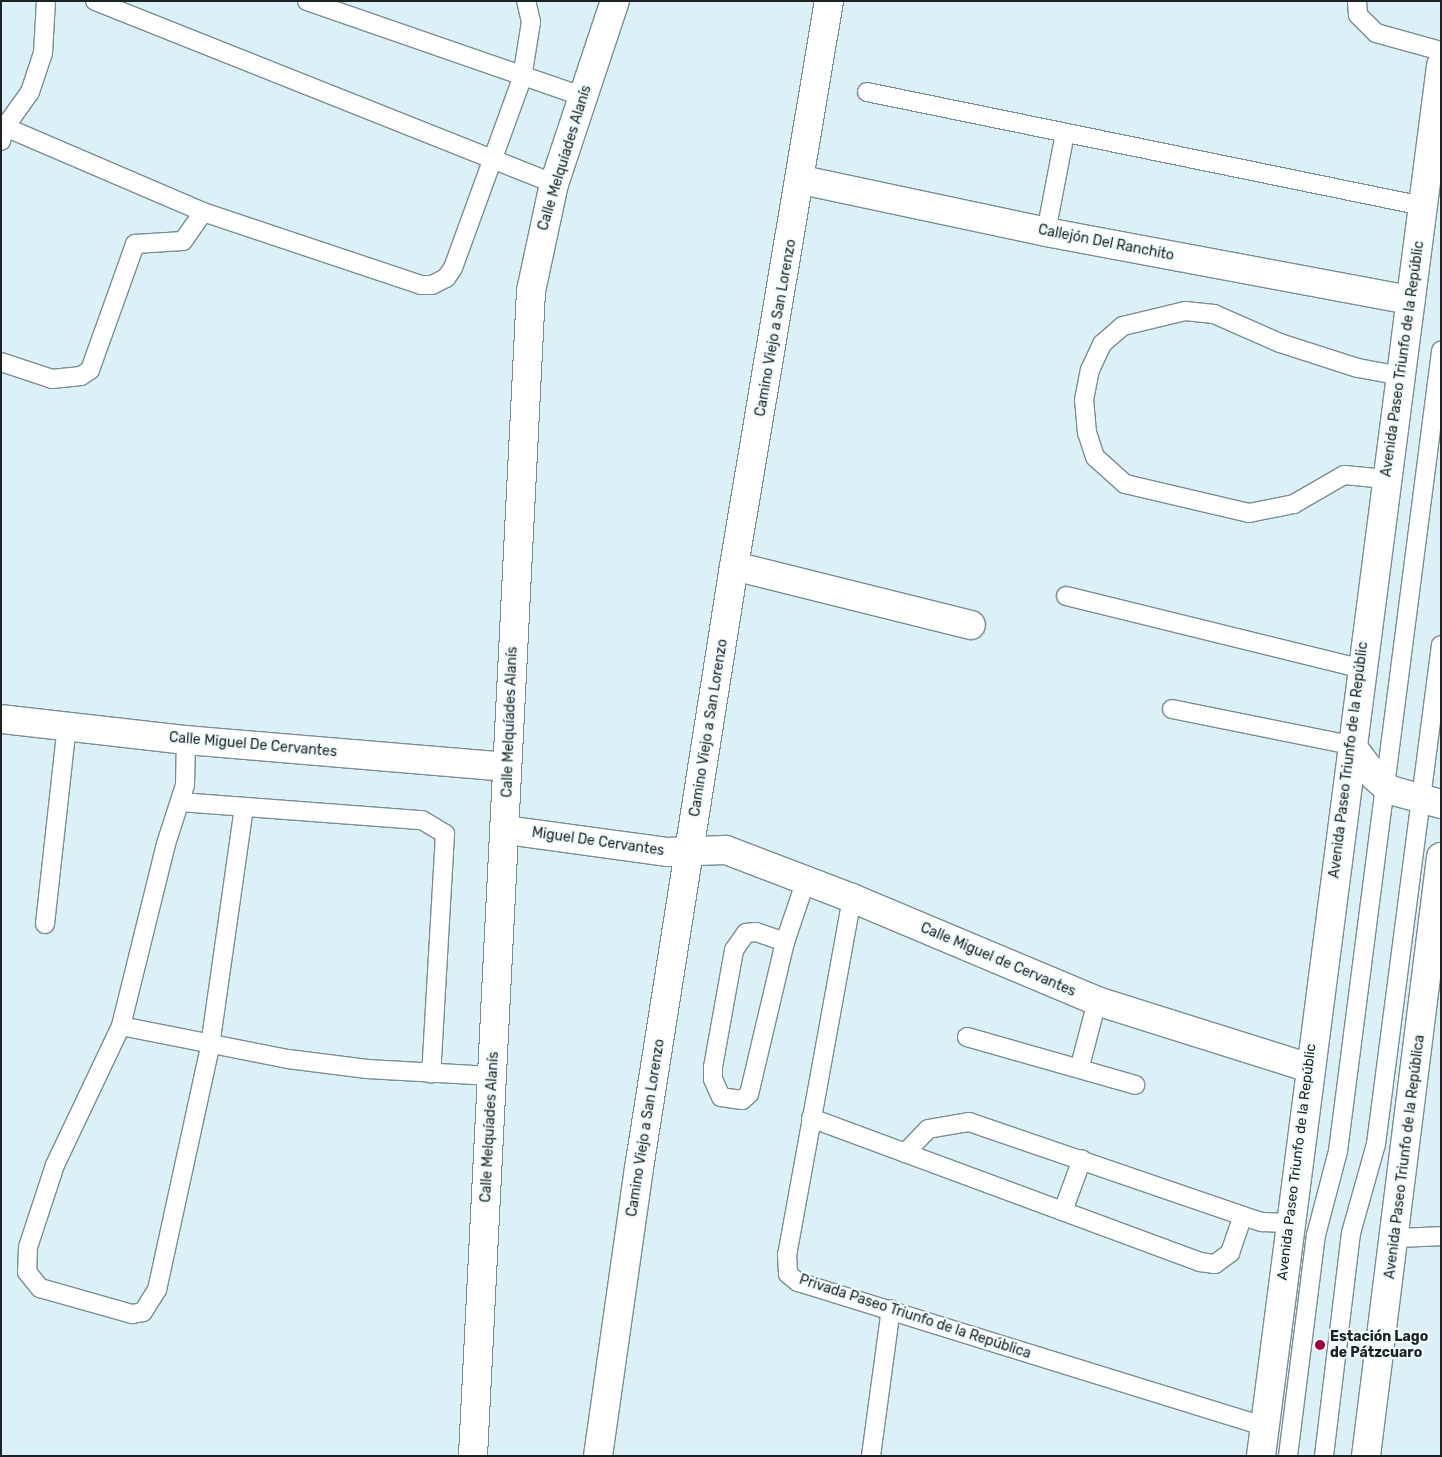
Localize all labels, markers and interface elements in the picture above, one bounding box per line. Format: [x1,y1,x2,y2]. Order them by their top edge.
street label: Calle Melquíades Alanís [535,83,595,233]
street label: Callejón Del Ranchito [1037,222,1175,264]
street label: Camino Viejo a San Lorenzo [752,238,800,418]
street label: Avenida Paseo Triunfo de la Repúblic [1378,240,1428,478]
street label: Camino Viejo a San Lorenzo [687,638,731,818]
street label: Avenida Paseo Triunfo de la Repúblic [1326,641,1372,879]
street label: Calle Melquíades Alanís [499,646,521,798]
street label: Calle Miguel De Cervantes [168,729,338,761]
street label: Miguel De Cervantes [531,824,665,860]
street label: Calle Miguel de Cervantes [918,920,1078,1000]
street label: Avenida Paseo Triunfo de la República [1382,1034,1428,1280]
street label: Camino Viejo a San Lorenzo [624,1038,668,1218]
street label: Avenida Paseo Triunfo de la Repúblic [1274,1043,1320,1281]
street label: Calle Melquíades Alanís [478,1051,502,1203]
street label: Privada Paseo Triunfo de la República [797,1271,1033,1363]
place label: Estación Lago de Pátzcuaro [1330,1329,1428,1361]
marker: Estación Lago de Pátzcuaro [1314,1339,1326,1351]

